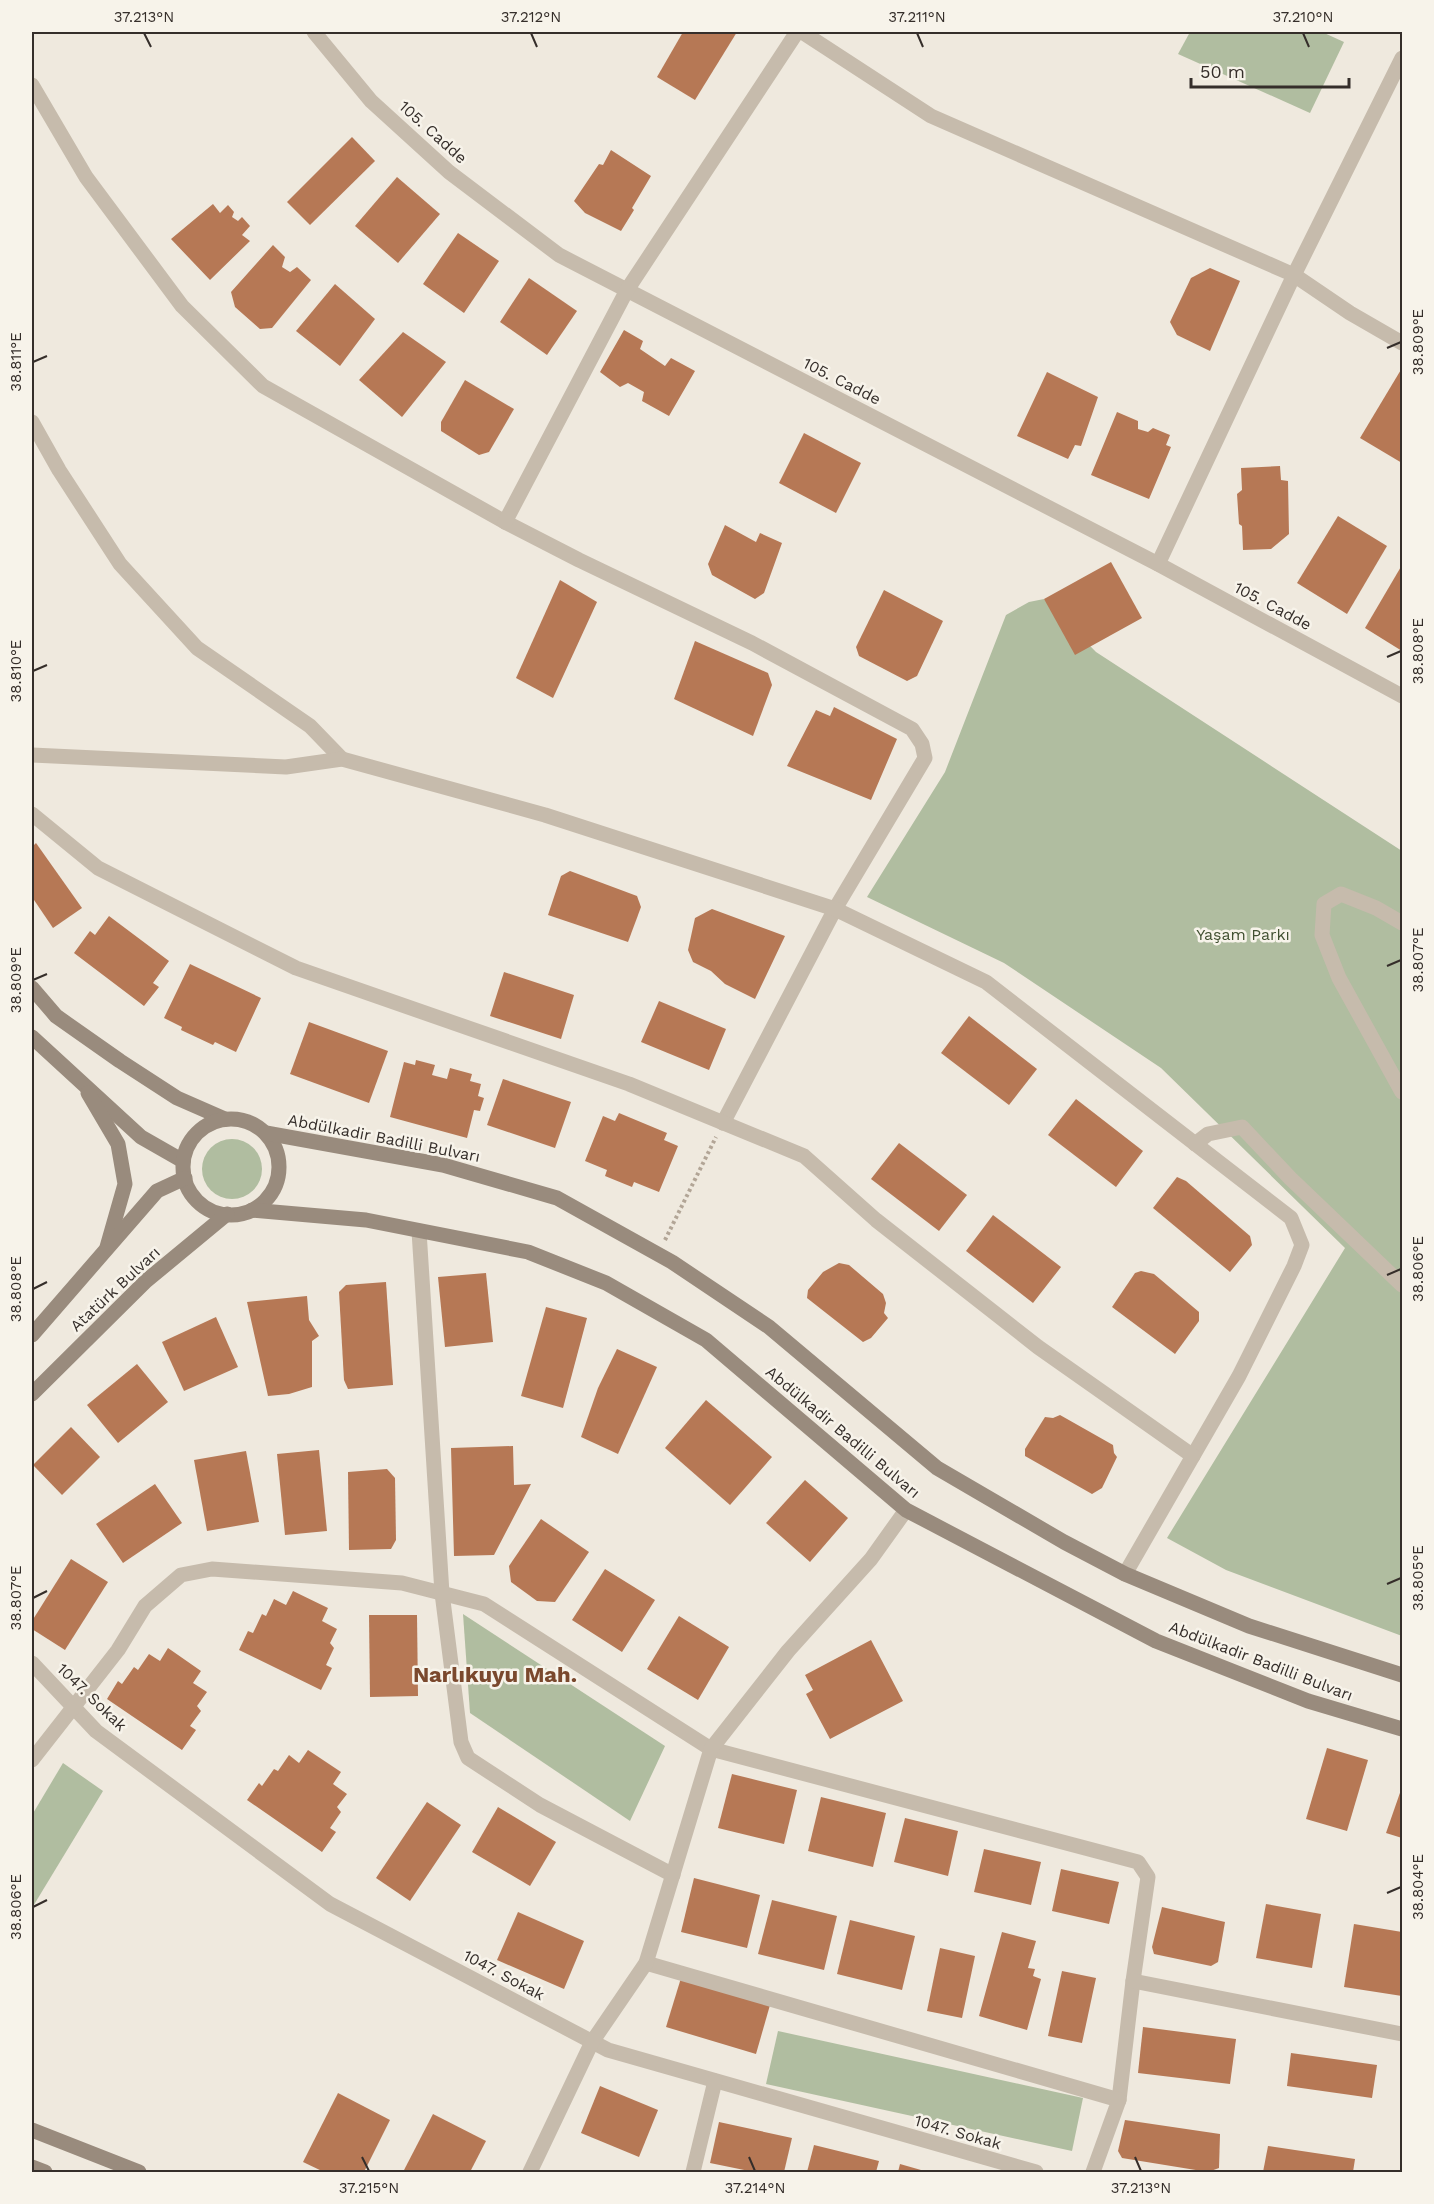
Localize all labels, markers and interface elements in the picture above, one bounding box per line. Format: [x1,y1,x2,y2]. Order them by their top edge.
text: 37.213°N [114,8,174,26]
text: 37.212°N [501,8,561,26]
text: 37.211°N [888,8,946,26]
text: 37.210°N [1273,8,1333,26]
scale bar [1191,51,1348,89]
text: 50 m [1200,61,1245,82]
street label: 105. Cadde [395,97,471,167]
text: 38.809°E [1409,309,1427,375]
text: 38.811°E [7,332,25,392]
street label: 105. Cadde [800,353,884,409]
street label: 105. Cadde [1231,578,1315,634]
text: 38.808°E [1409,618,1427,684]
text: 38.810°E [7,640,25,702]
park label: Yaşam Parkı [1196,925,1290,944]
text: 38.807°E [1409,927,1427,993]
text: 38.809°E [7,947,25,1013]
street label: Abdülkadir Badilli Bulvarı [286,1110,482,1166]
text: 38.806°E [1409,1236,1427,1302]
street label: Atatürk Bulvarı [66,1243,164,1335]
text: 38.808°E [7,1256,25,1322]
street label: Abdülkadir Badilli Bulvarı [762,1362,924,1502]
text: 38.805°E [1409,1545,1427,1611]
text: 38.807°E [7,1565,25,1631]
street label: Abdülkadir Badilli Bulvarı [1166,1617,1356,1705]
street label: 1047. Sokak [53,1659,131,1735]
district label: Narlıkuyu Mah. [413,1662,577,1687]
text: 38.804°E [1409,1854,1427,1920]
text: 38.806°E [7,1874,25,1940]
street label: 1047. Sokak [460,1946,548,2004]
street label: 1047. Sokak [913,2111,1003,2153]
text: 37.215°N [339,2179,399,2197]
text: 37.214°N [725,2179,785,2197]
text: 37.213°N [1111,2179,1171,2197]

